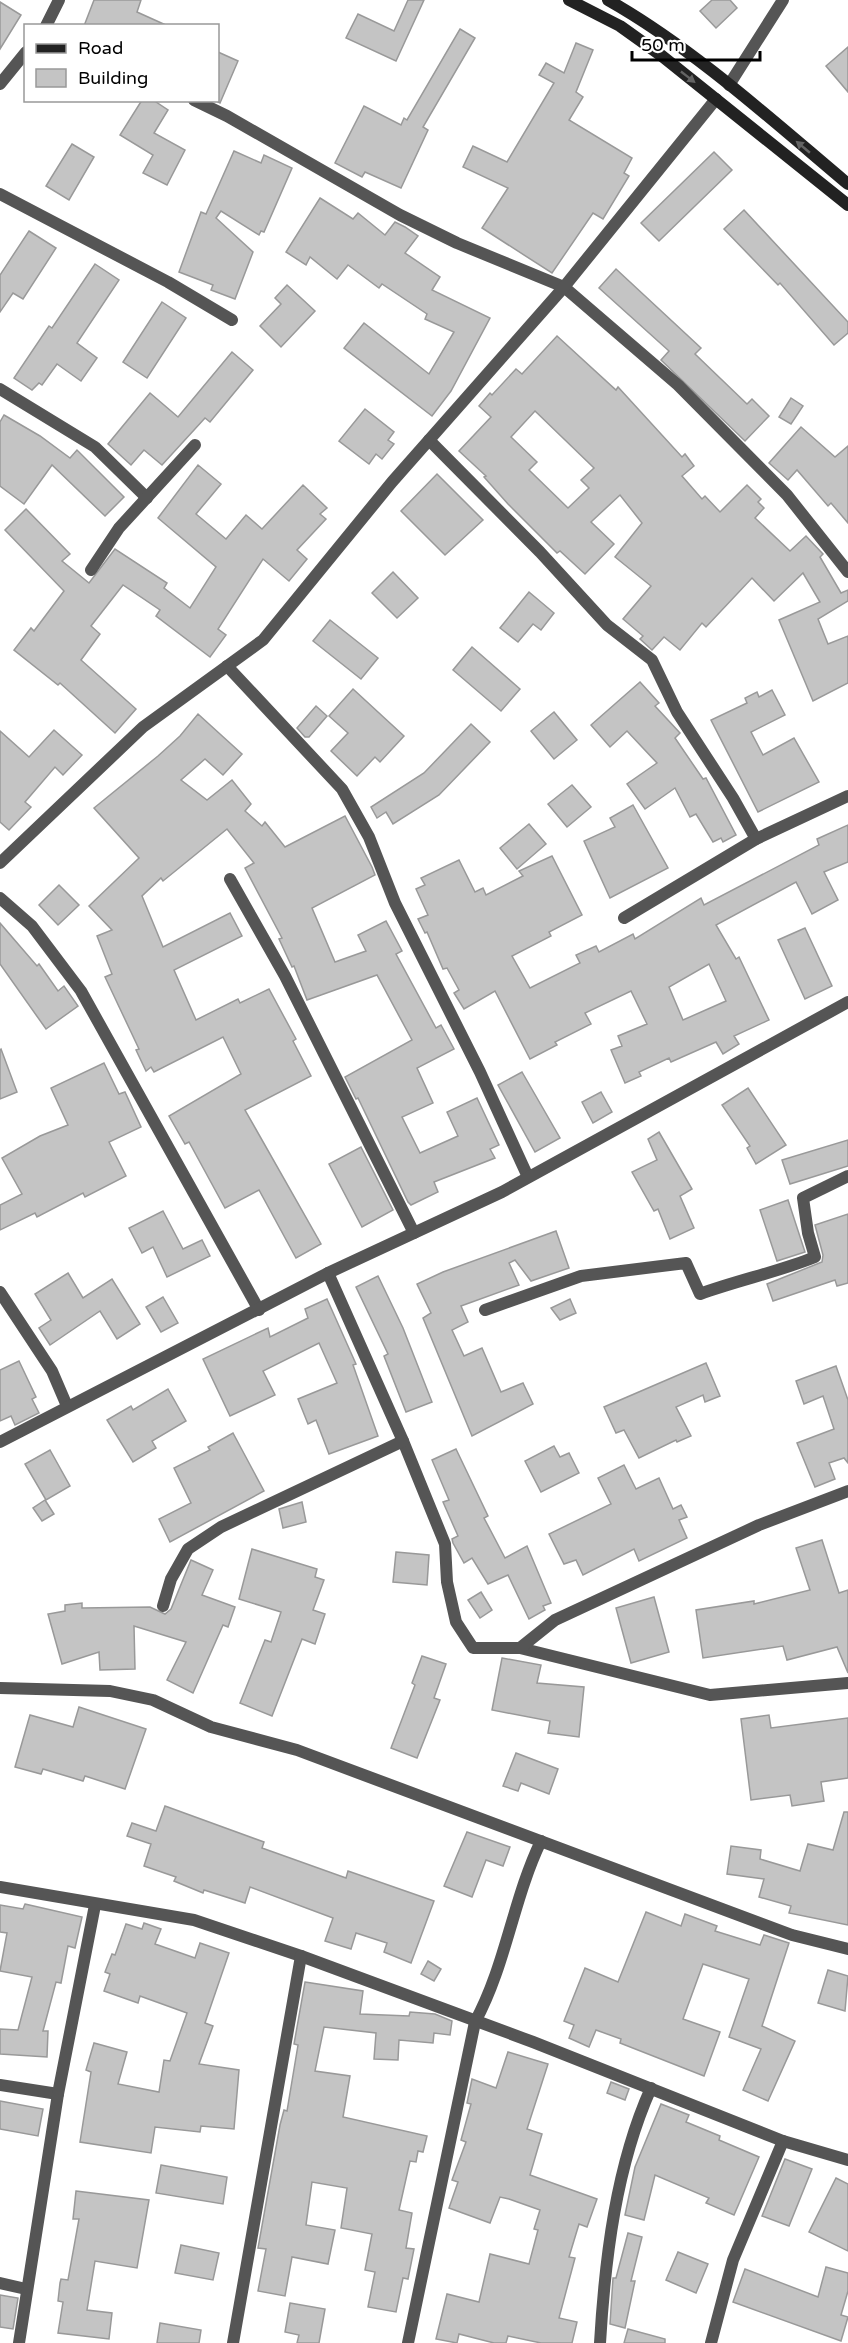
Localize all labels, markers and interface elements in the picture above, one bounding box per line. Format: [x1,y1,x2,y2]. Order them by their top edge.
legend [24,24,219,102]
scale bar [632,24,760,62]
text: 50 m [641,34,685,56]
text: Road [78,37,123,59]
text: Building [78,67,148,89]
one-way arrow [680,70,696,83]
one-way arrow [795,140,811,153]

